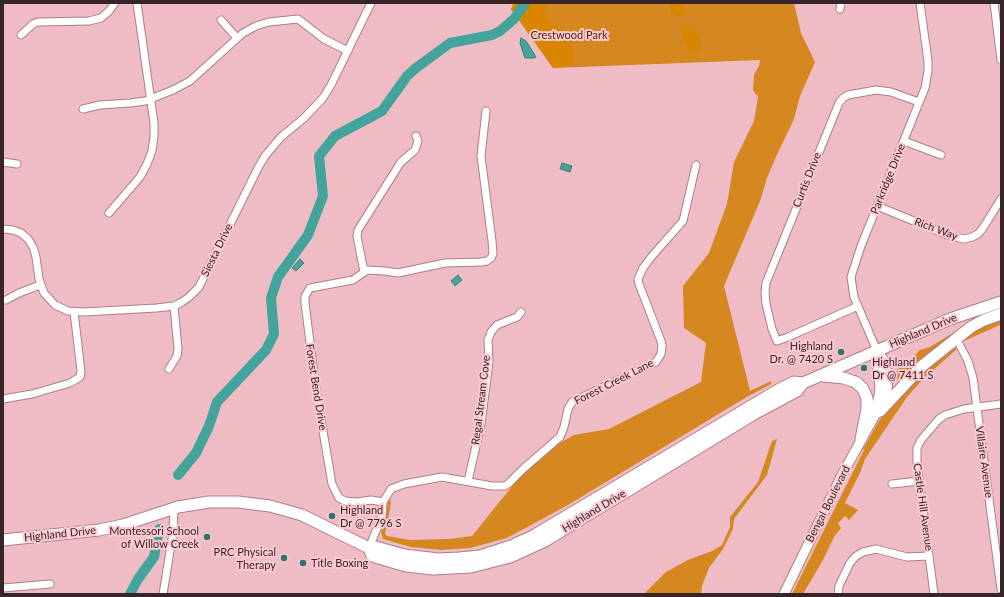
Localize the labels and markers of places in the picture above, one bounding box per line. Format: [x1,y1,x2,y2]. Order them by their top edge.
place label: Highland Dr. @ 7420 S [769,339,833,365]
marker: Highland Dr. @ 7420 S [836,347,846,357]
place label: Highland Dr @ 7411 S [872,355,933,381]
marker: Highland Dr @ 7411 S [859,363,869,373]
place label: Highland Dr @ 7796 S [340,503,401,529]
marker: Highland Dr @ 7796 S [327,511,337,521]
place label: Montessori School of Willow Creek [109,524,199,550]
marker: Montessori School of Willow Creek [202,532,212,542]
place label: PRC Physical Therapy [214,545,276,571]
marker: PRC Physical Therapy [279,553,289,563]
place label: Title Boxing [311,556,368,570]
marker: Title Boxing [298,558,308,568]

